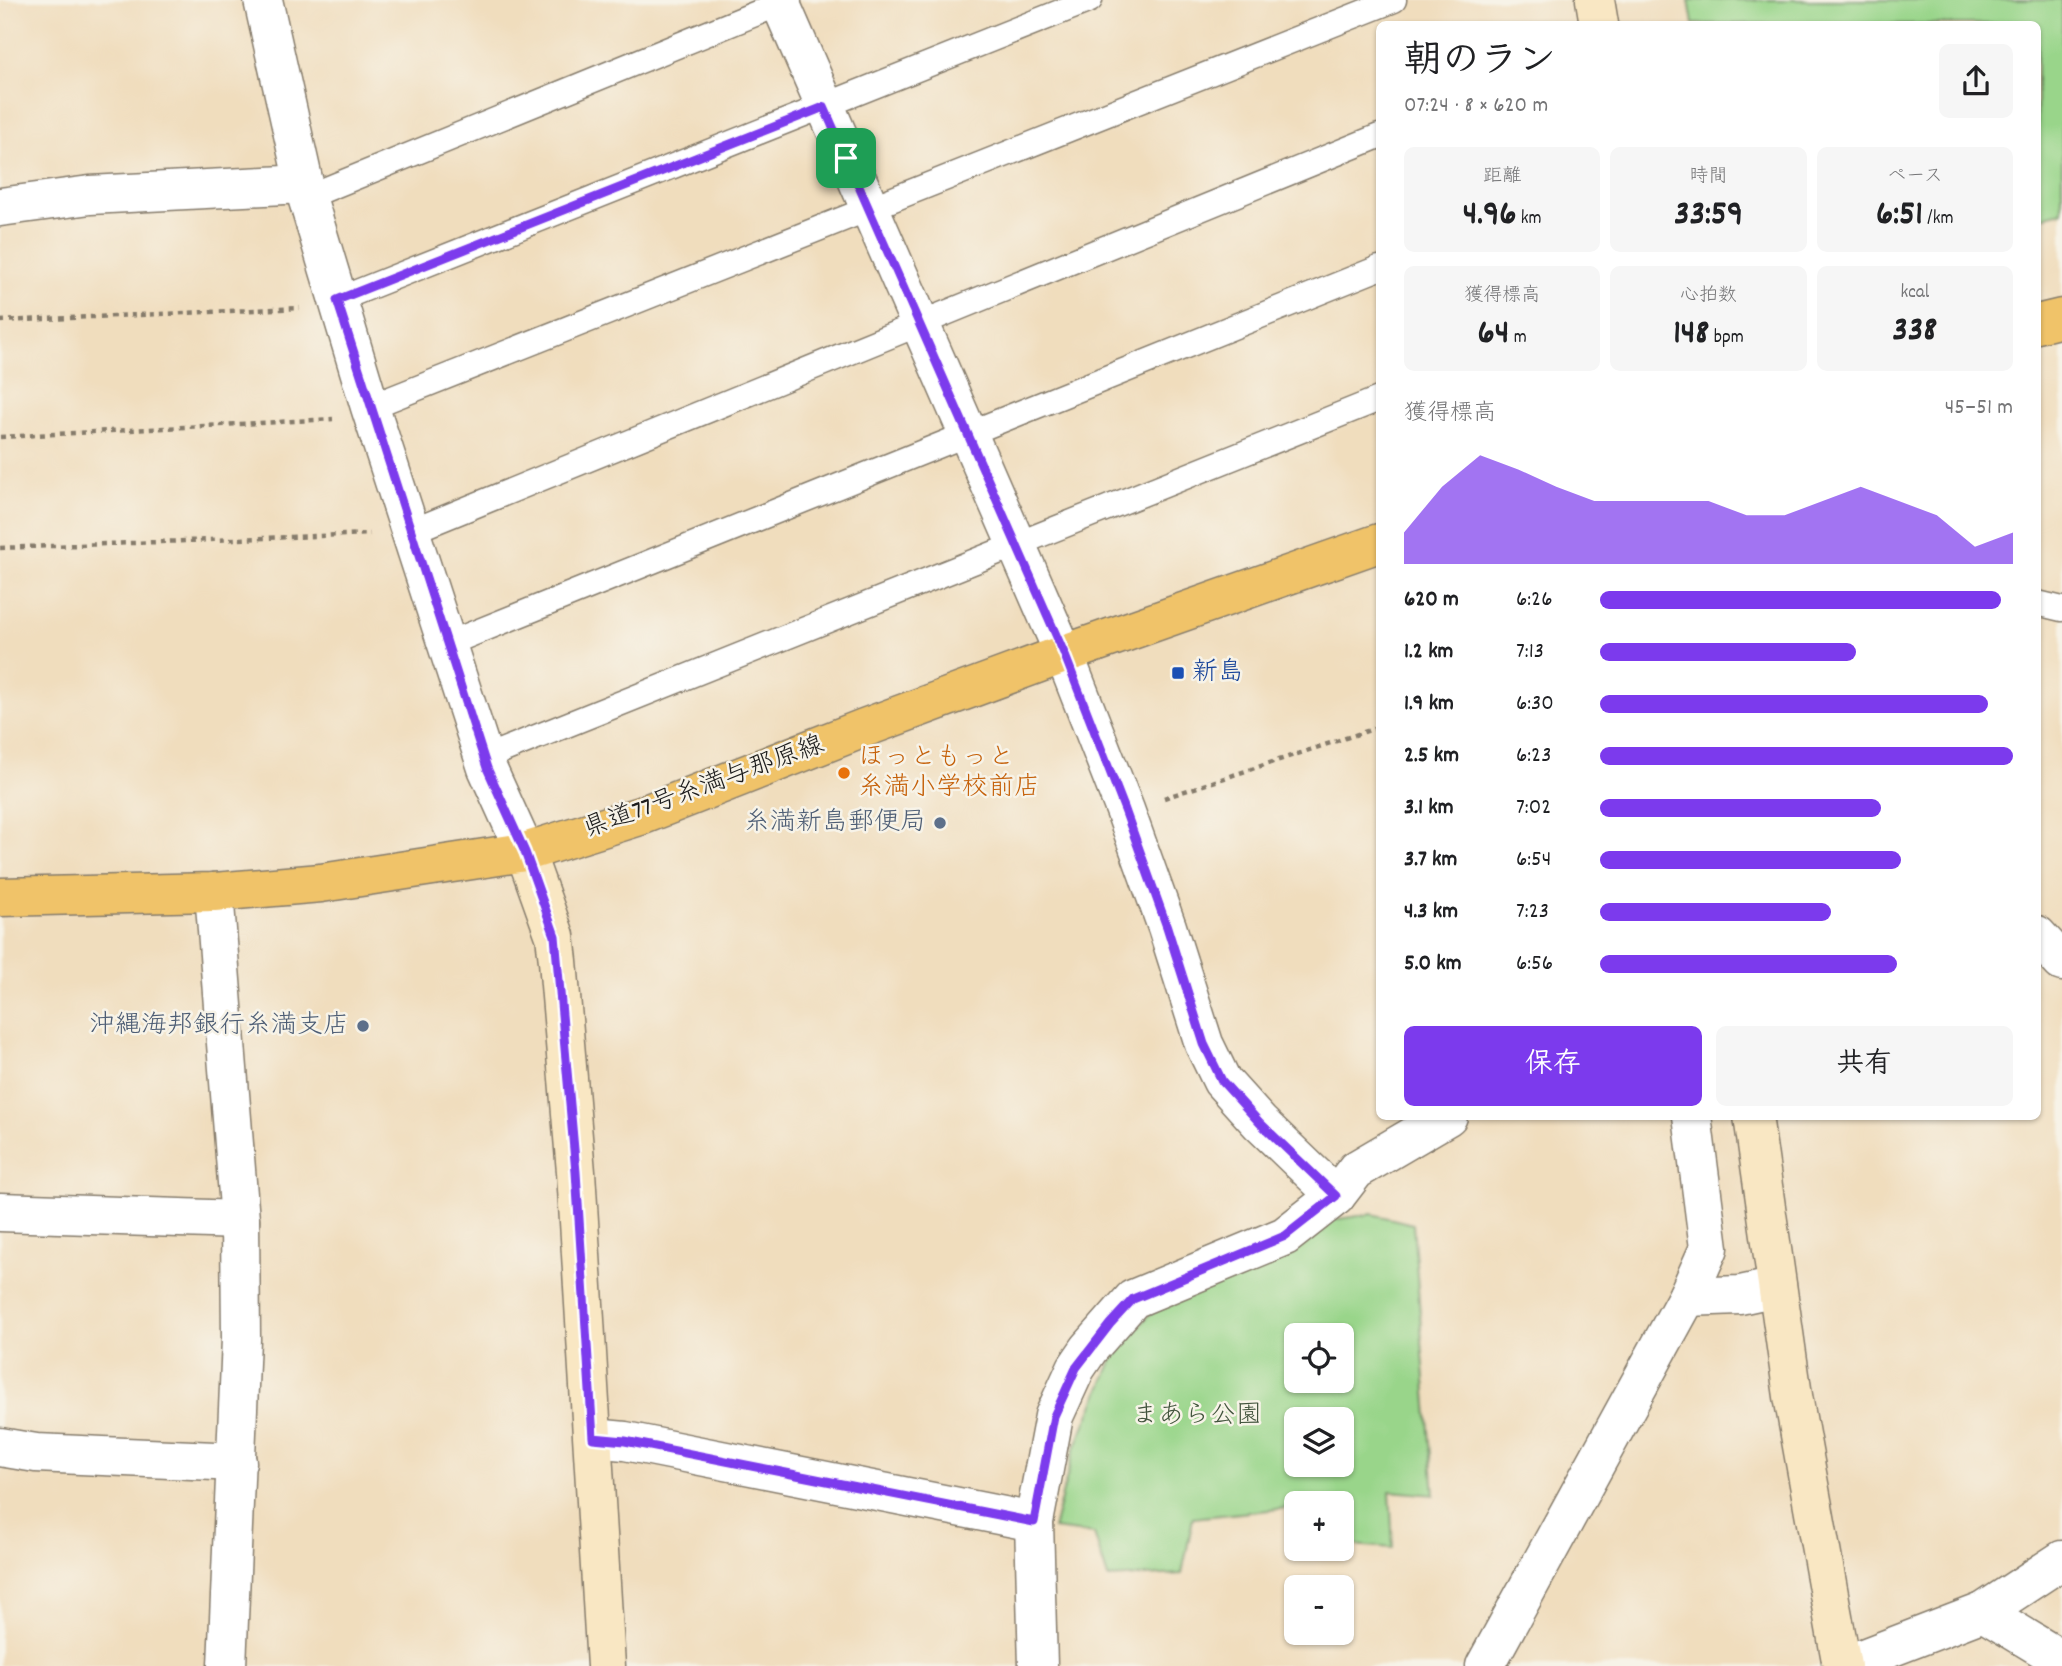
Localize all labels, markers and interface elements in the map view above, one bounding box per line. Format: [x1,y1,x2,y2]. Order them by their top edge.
text: 朝のラン [1404,36,1556,91]
button: share [1939,44,2013,118]
text: 07:24 · 8 × 620 m [1404,90,1548,123]
pin [816,128,876,188]
icon: arrive [827,139,865,177]
text: 距離 [1483,164,1521,191]
text: 時間 [1689,164,1728,191]
text: ペース [1887,164,1943,191]
text: 4.96 [1463,191,1516,241]
text: 33:59 [1674,191,1743,241]
text: 6:51 [1876,191,1923,241]
text: km [1516,206,1542,233]
text: /km [1923,206,1954,233]
text: kcal [1900,280,1929,307]
text: 獲得標高 [1464,283,1540,310]
text: 心拍数 [1680,283,1737,310]
text: 338 [1892,307,1937,357]
text: 64 [1478,310,1509,360]
text: 148 [1673,310,1709,360]
text: m [1509,325,1527,352]
text: bpm [1709,325,1744,352]
text: 45–51 m [1945,392,2013,425]
text: 獲得標高 [1404,398,1496,431]
text: 620 m [1404,584,1459,617]
text: 6:26 [1516,584,1552,617]
text: 1.2 km [1404,636,1453,669]
text: 7:13 [1516,636,1544,669]
place label: 新島 [1192,655,1244,692]
marker: 新島 [1170,665,1186,681]
text: 1.9 km [1404,688,1454,721]
text: 6:30 [1516,688,1554,721]
street label: 県道77号糸満与那原線 [578,727,830,849]
place label: ほっともっと 糸満小学校前店 [858,740,1040,807]
text: 2.5 km [1404,740,1459,773]
text: 6:23 [1516,740,1551,773]
marker: ほっともっと 糸満小学校前店 [836,765,852,781]
text: 3.1 km [1404,792,1454,825]
text: 7:02 [1516,792,1551,825]
place label: 糸満新島郵便局 [744,805,926,842]
marker: 糸満新島郵便局 [932,815,948,831]
text: 3.7 km [1404,844,1457,877]
text: 6:54 [1516,844,1551,877]
text: 4.3 km [1404,896,1458,929]
text: 7:23 [1516,896,1549,929]
text: 5.0 km [1404,948,1462,981]
text: 6:56 [1516,948,1553,981]
place label: 沖縄海邦銀行糸満支店 [89,1008,349,1045]
marker: 沖縄海邦銀行糸満支店 [355,1018,371,1034]
button: 保存 [1404,1026,1702,1106]
button: 共有 [1716,1026,2013,1106]
map controls [1284,1323,1354,1645]
button: locate [1284,1323,1354,1393]
park label: まあら公園 [1132,1398,1262,1435]
button: layers [1284,1407,1354,1477]
button: + [1284,1491,1354,1561]
button: − [1284,1575,1354,1645]

